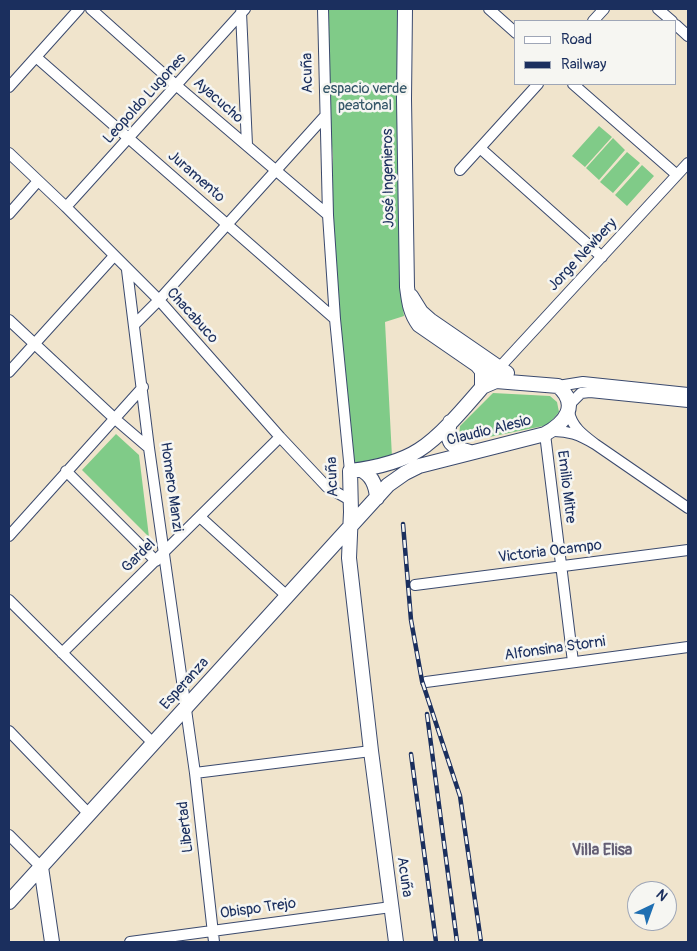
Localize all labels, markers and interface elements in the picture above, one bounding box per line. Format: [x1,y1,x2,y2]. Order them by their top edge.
legend [514,20,677,85]
text: Road [561,30,592,49]
street label: Leopoldo Lugones [100,50,190,148]
street label: Acuña [299,53,317,93]
text: Railway [561,55,606,74]
street label: Ayacucho [189,74,247,128]
park label: espacio verde peatonal [323,80,407,115]
street label: José Ingenieros [379,128,399,228]
street label: Juramento [164,147,228,207]
street label: Jorge Newbery [545,215,621,295]
street label: Chacabuco [162,285,222,347]
street label: Claudio Alesio [445,412,533,450]
street label: Homero Manzi [156,441,186,533]
street label: Emilio Mitre [553,450,579,524]
street label: Acuña [323,456,343,498]
street label: Gardel [118,535,160,577]
street label: Victoria Ocampo [497,537,603,567]
street label: Alfonsina Storni [503,633,607,665]
street label: Esperanza [157,654,213,714]
street label: Libertad [174,800,198,854]
district label: Villa Elisa [572,841,632,861]
street label: Acuña [392,856,416,898]
north arrow [627,881,677,931]
text: N [652,886,671,905]
street label: Obispo Trejo [219,895,297,923]

